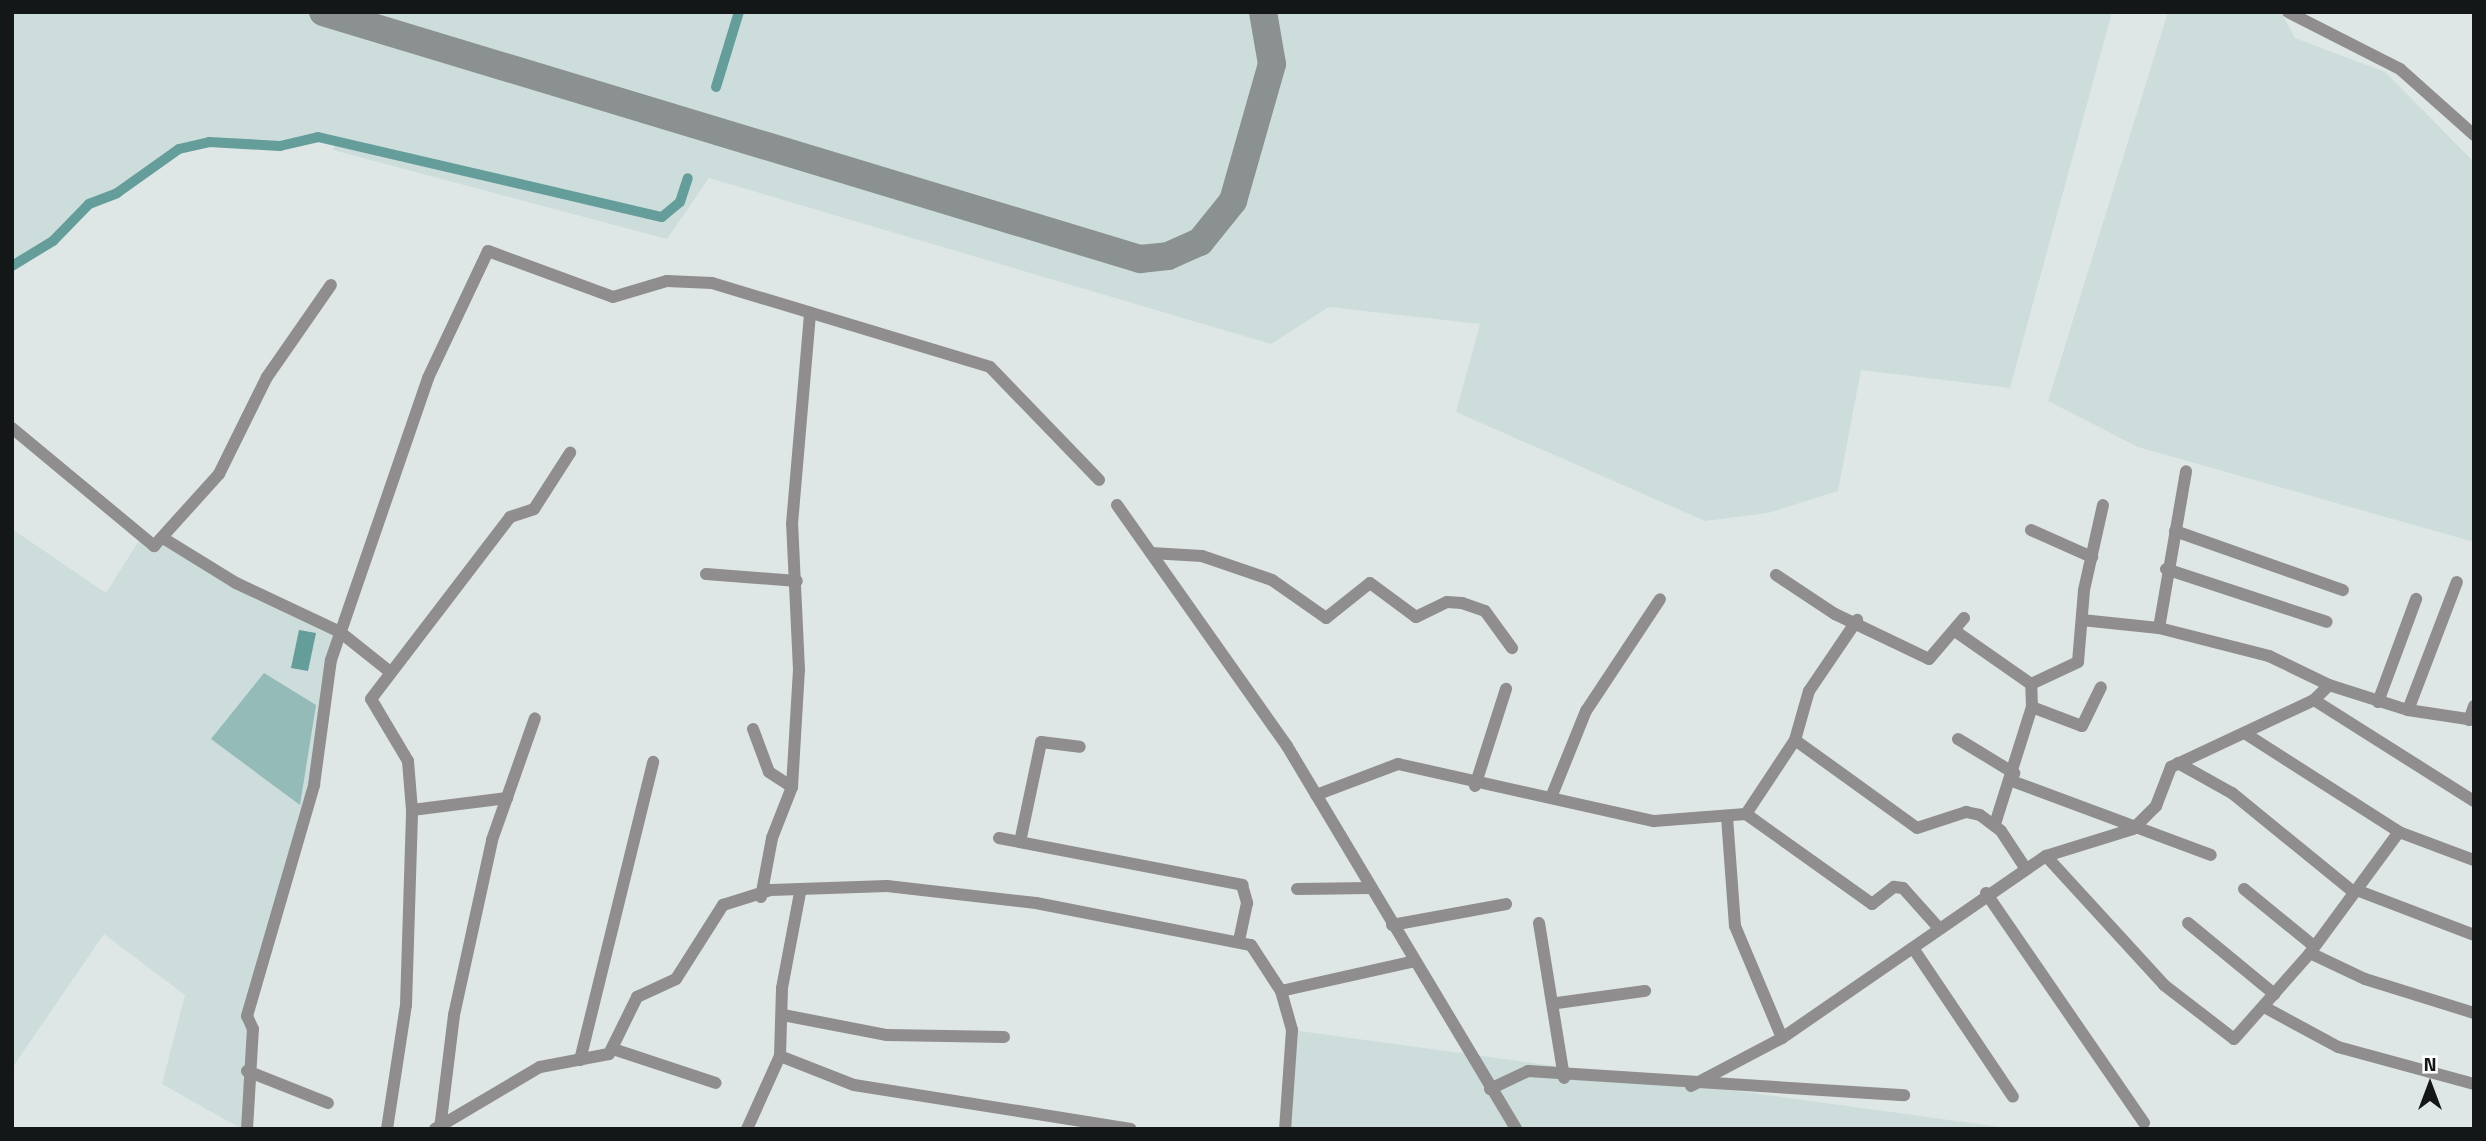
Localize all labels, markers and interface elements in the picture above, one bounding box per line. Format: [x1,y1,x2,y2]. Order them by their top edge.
text: N [2423,1049,2437,1078]
north arrow [2395,1050,2465,1120]

